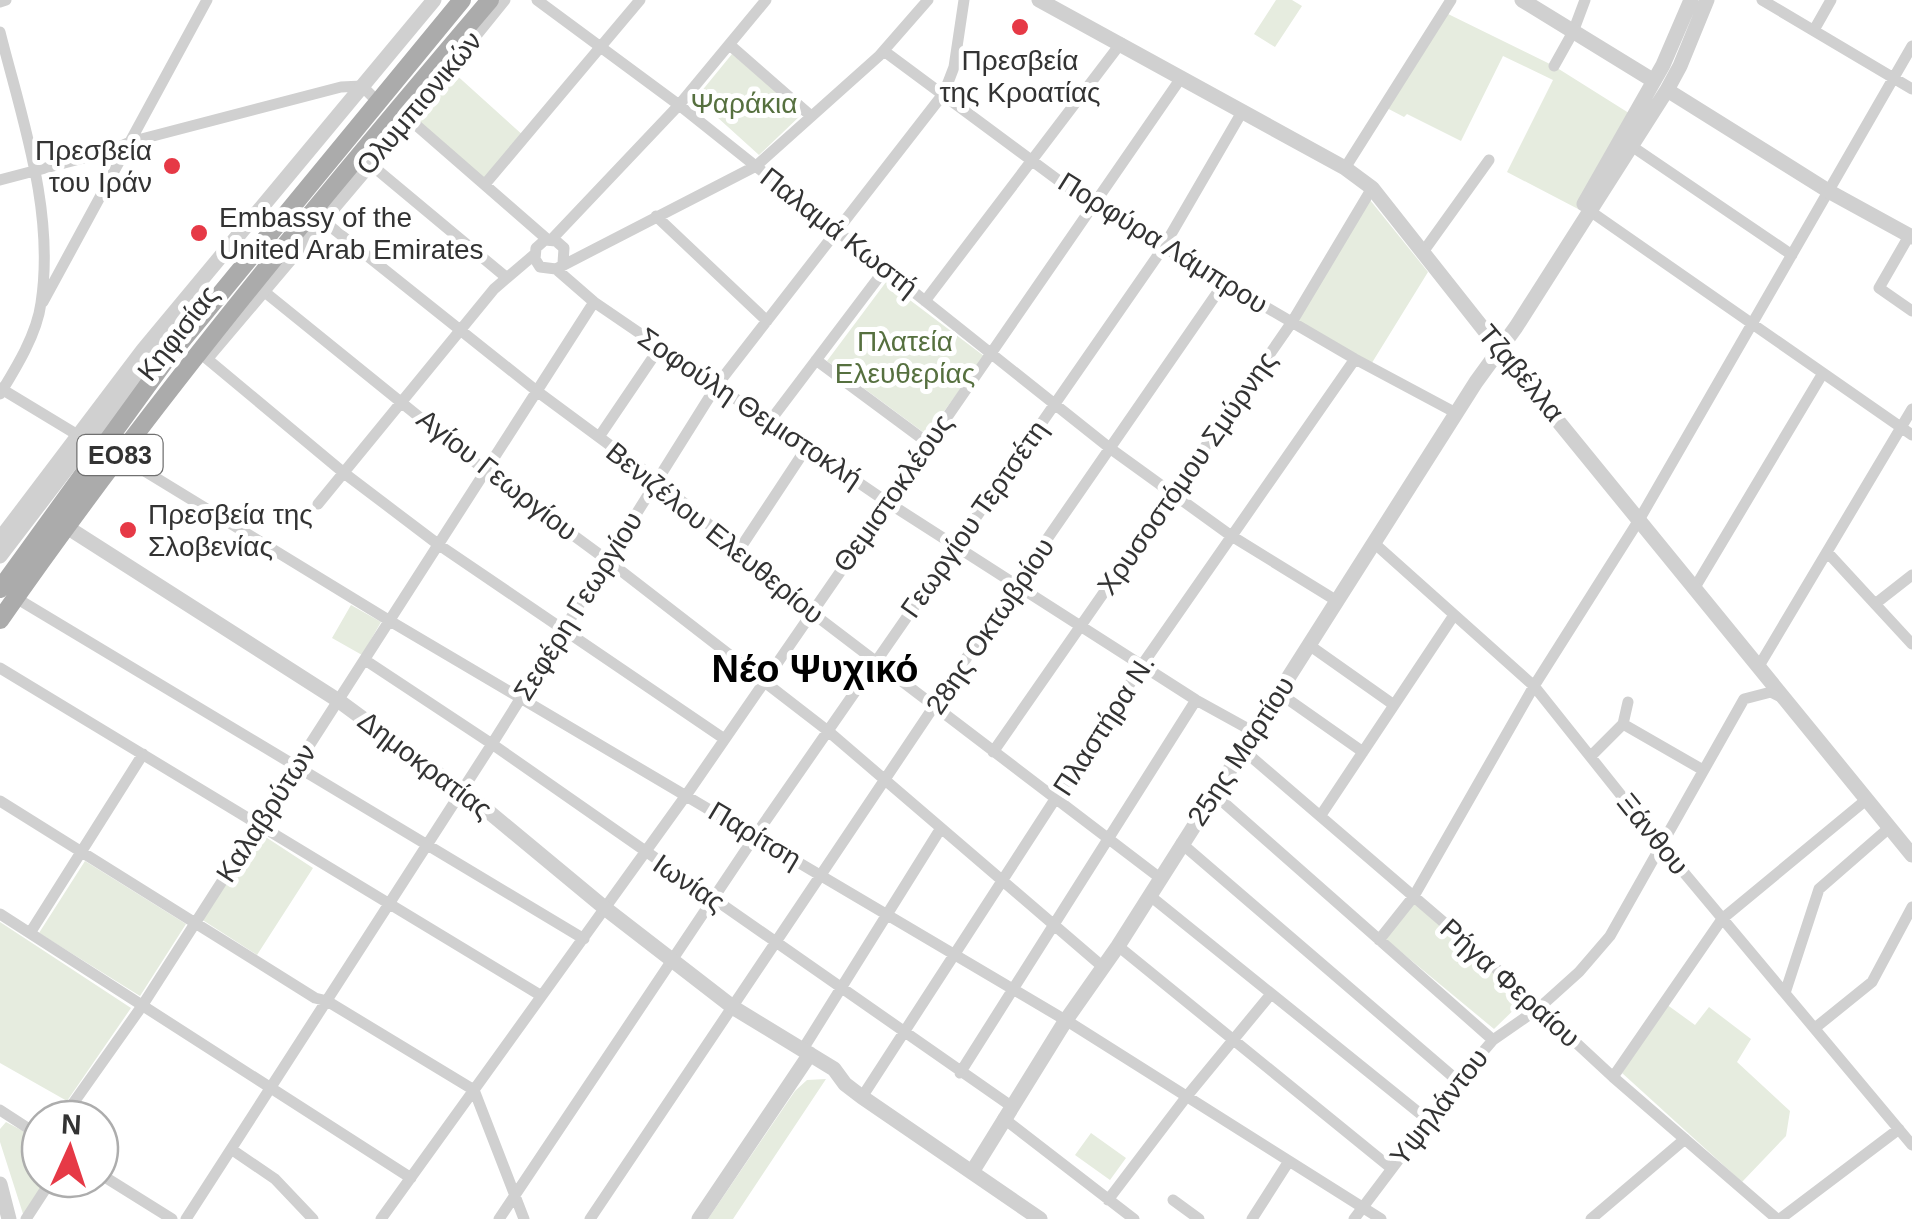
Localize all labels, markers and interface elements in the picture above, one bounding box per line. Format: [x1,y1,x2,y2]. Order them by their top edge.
marker: Πρεσβεία της Κροατίας [1009,16,1031,38]
street label: Ολυμπιονικών [350,25,488,181]
place label: Πρεσβεία της Κροατίας [939,45,1101,108]
park label: Ψαράκια [690,88,798,119]
place label: Πρεσβεία του Ιράν [35,135,152,198]
marker: Πρεσβεία του Ιράν [161,155,183,177]
street label: Παλαμά Κωστή [754,161,924,303]
street label: Πορφύρα Λάμπρου [1053,166,1273,320]
place label: Embassy of the United Arab Emirates [219,202,484,265]
marker: Embassy of the United Arab Emirates [188,222,210,244]
street label: Κηφισίας [131,279,225,387]
street label: Τζαβέλλα [1472,319,1570,427]
street label: Σοφούλη Θεμιστοκλή [632,322,868,494]
park label: Πλατεία Ελευθερίας [835,326,975,389]
street label: Χρυσοστόμου Σμύρνης [1091,346,1283,600]
street label: Αγίου Γεωργίου [411,403,583,547]
street label: Θεμιστοκλέους [827,408,959,578]
street label: Γεωργίου Τερτσέτη [894,415,1054,623]
road number: ΕΟ83 [78,435,162,475]
street label: Βενιζέλου Ελευθερίου [600,436,830,630]
place label: Πρεσβεία της Σλοβενίας [148,499,313,562]
street label: Σεφέρη Γεωργίου [507,506,649,706]
marker: Πρεσβεία της Σλοβενίας [117,519,139,541]
street label: 28ης Οκτωβρίου [920,532,1060,720]
district label: Νέο Ψυχικό [712,648,918,690]
street label: Πλαστήρα Ν. [1047,649,1161,801]
street label: 25ης Μαρτίου [1181,671,1301,831]
street label: Δημοκρατίας [352,705,498,825]
street label: Καλαβρύτων [210,738,322,888]
street label: Ξάνθου [1611,787,1695,881]
street label: Παρίτση [703,795,807,875]
street label: Ιωνίας [647,848,731,918]
street label: Ρήγα Φεραίου [1434,913,1586,1053]
street label: Υψηλάντου [1384,1042,1494,1172]
north arrow [20,1099,120,1199]
text: N [60,1109,82,1141]

